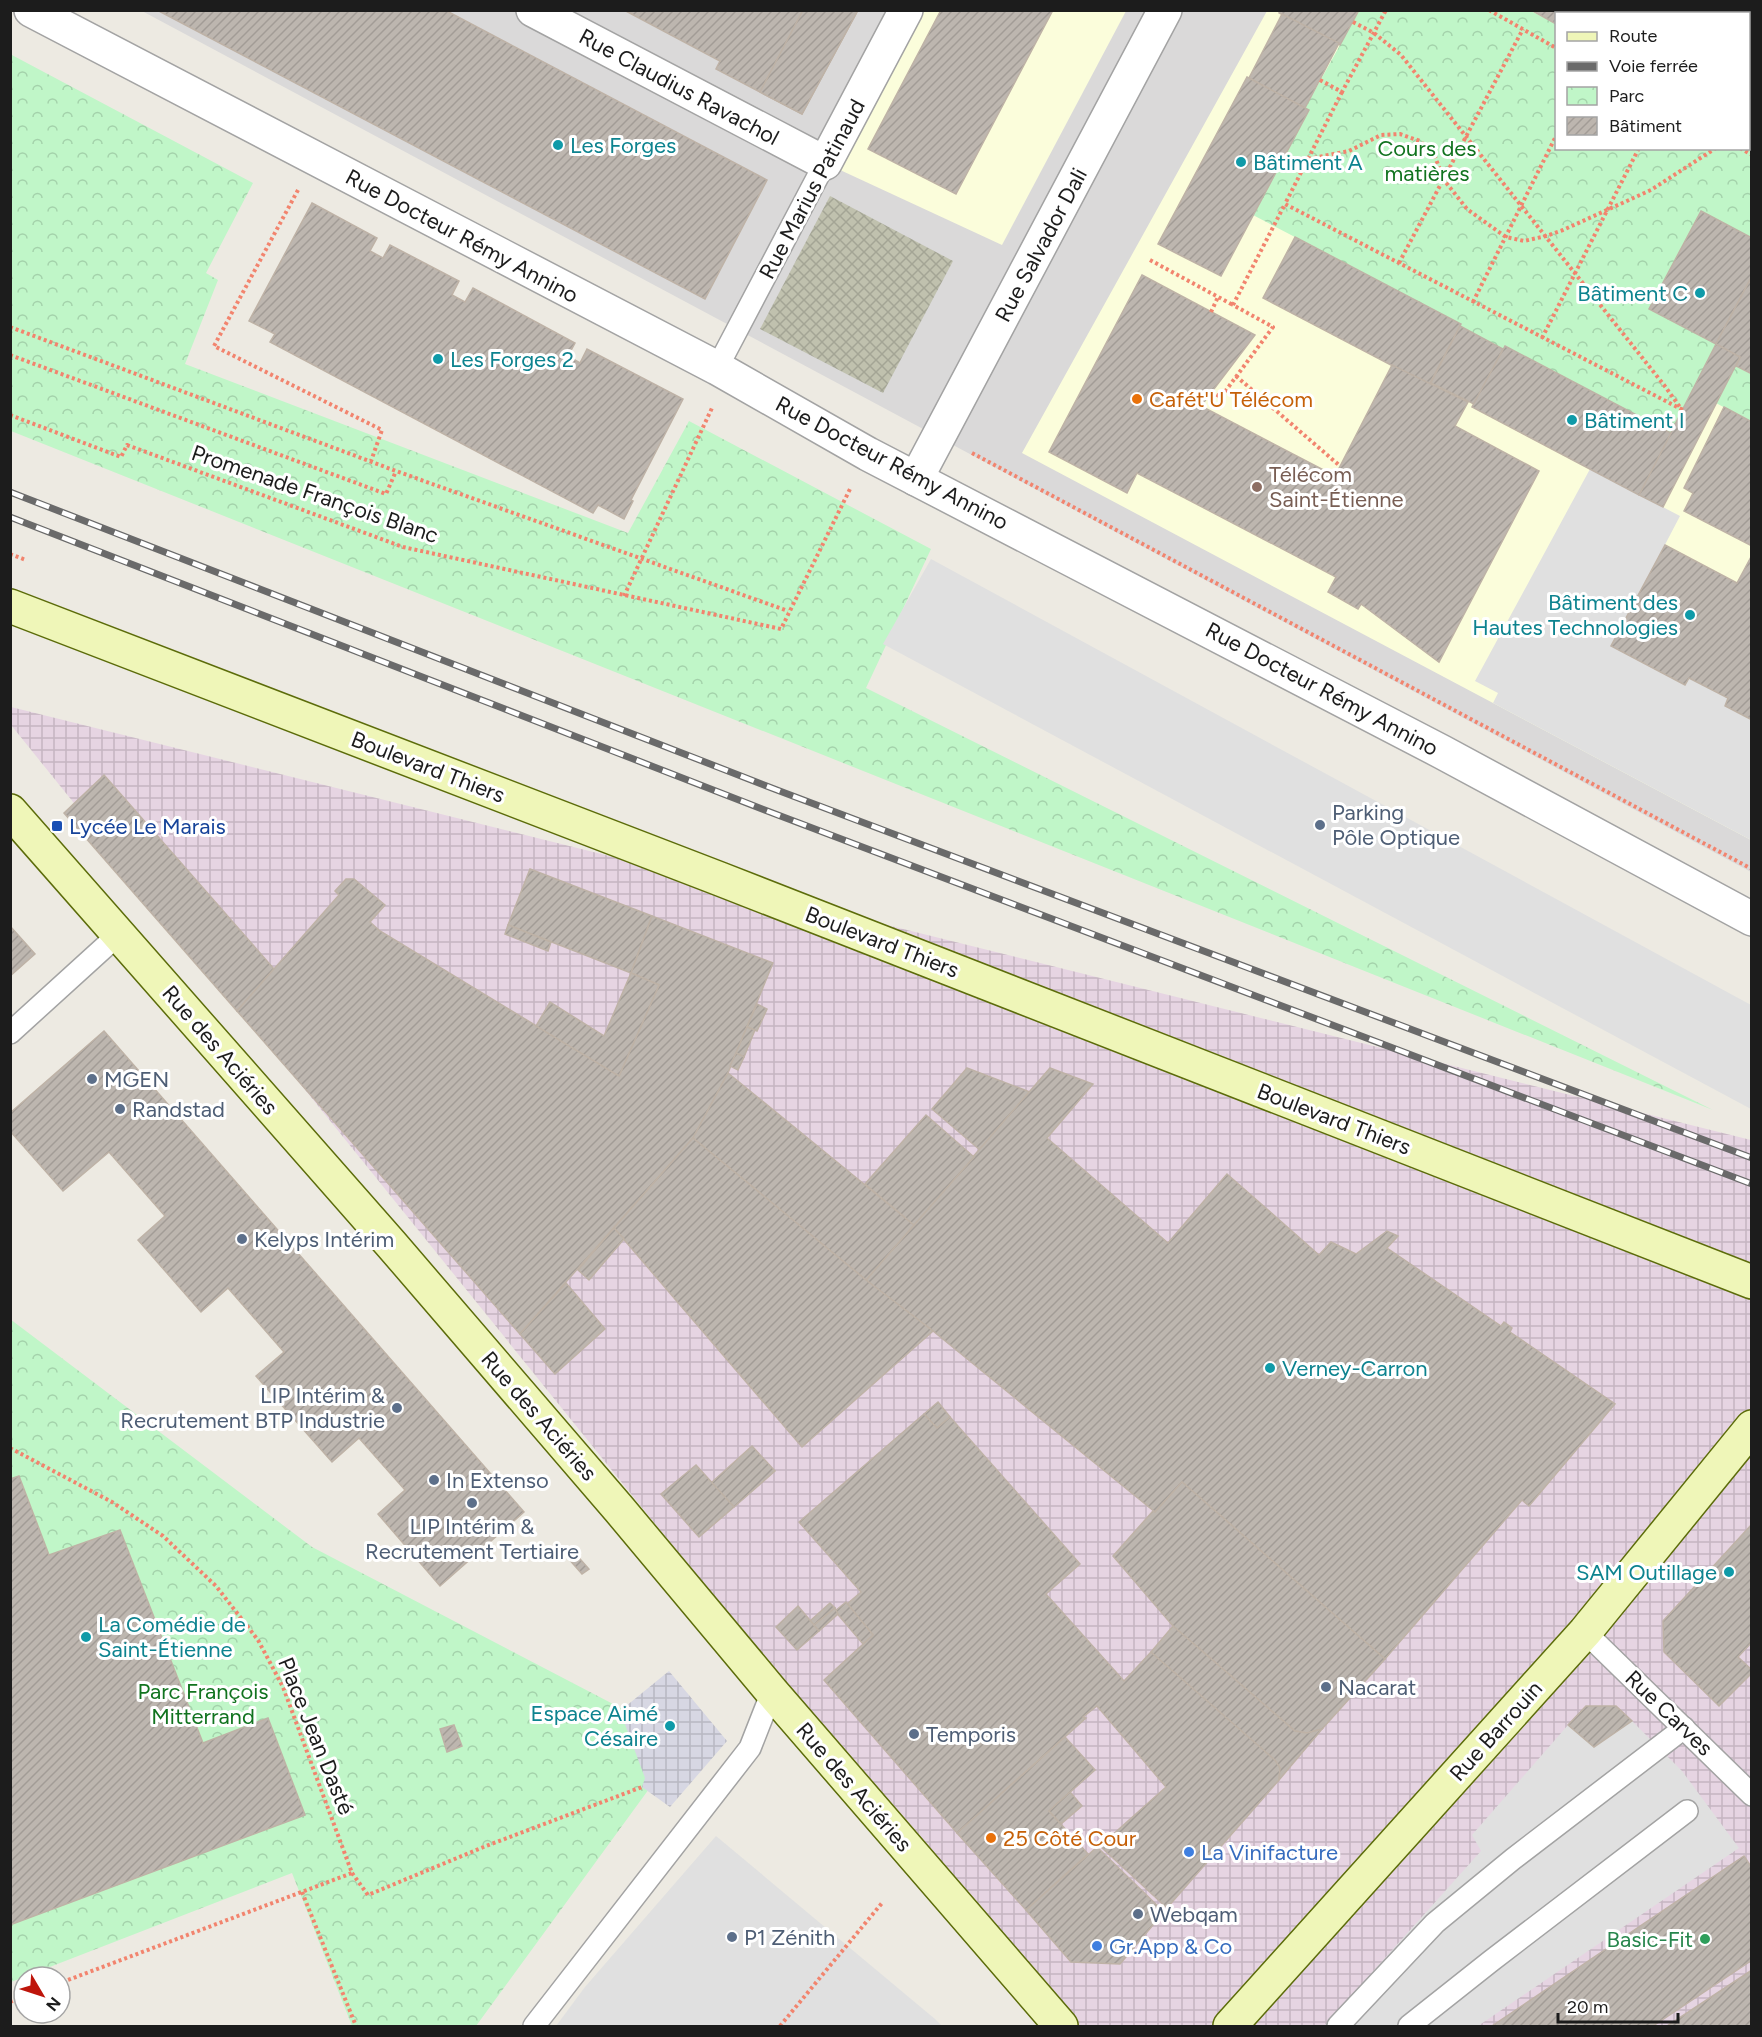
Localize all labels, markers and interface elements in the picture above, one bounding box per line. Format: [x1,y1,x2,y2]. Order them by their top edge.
legend [1555,12,1750,150]
street label: Rue Claudius Ravachol [574,23,784,151]
text: Route [1609,25,1658,47]
text: Voie ferrée [1609,55,1698,77]
text: Parc [1609,85,1645,107]
street label: Rue Marius Patinaud [753,95,871,283]
text: Bâtiment [1609,115,1682,137]
place label: Les Forges [570,132,676,159]
park label: Cours des matières [1377,135,1477,187]
marker: Les Forges [551,138,565,152]
place label: Bâtiment A [1253,149,1363,176]
marker: Bâtiment A [1234,155,1248,169]
street label: Rue Docteur Rémy Annino [341,163,583,309]
street label: Rue Salvador Dali [989,163,1093,327]
place label: Bâtiment C [1577,280,1688,307]
marker: Bâtiment C [1693,286,1707,300]
place label: Les Forges 2 [450,346,574,373]
marker: Les Forges 2 [431,352,445,366]
place label: Cafét'U Télécom [1149,386,1313,413]
street label: Rue Docteur Rémy Annino [771,390,1013,536]
marker: Cafét'U Télécom [1130,392,1144,406]
place label: Bâtiment I [1584,407,1685,434]
marker: Bâtiment I [1565,413,1579,427]
street label: Promenade François Blanc [188,439,442,549]
place label: Télécom Saint-Étienne [1269,461,1404,513]
marker: Télécom Saint-Étienne [1250,480,1264,494]
place label: Bâtiment des Hautes Technologies [1472,589,1678,641]
marker: Bâtiment des Hautes Technologies [1683,608,1697,622]
street label: Rue Docteur Rémy Annino [1201,616,1443,762]
street label: Boulevard Thiers [347,725,509,809]
place label: Parking Pôle Optique [1332,799,1460,851]
place label: Lycée Le Marais [69,813,226,840]
marker: Parking Pôle Optique [1313,818,1327,832]
marker: Lycée Le Marais [50,819,64,833]
street label: Boulevard Thiers [801,900,963,984]
street label: Rue des Aciéries [156,980,284,1120]
place label: MGEN [104,1066,169,1093]
marker: MGEN [85,1072,99,1086]
street label: Boulevard Thiers [1253,1077,1415,1161]
place label: Randstad [132,1096,225,1123]
marker: Randstad [113,1102,127,1116]
place label: Kelyps Intérim [254,1226,394,1253]
marker: Kelyps Intérim [235,1232,249,1246]
street label: Rue des Aciéries [475,1346,603,1486]
place label: Verney-Carron [1282,1355,1428,1382]
marker: Verney-Carron [1263,1361,1277,1375]
place label: LIP Intérim & Recrutement BTP Industrie [120,1382,385,1434]
marker: LIP Intérim & Recrutement BTP Industrie [390,1401,404,1415]
place label: In Extenso [446,1467,549,1494]
marker: In Extenso [427,1473,441,1487]
marker: LIP Intérim & Recrutement Tertiaire [465,1496,479,1510]
place label: LIP Intérim & Recrutement Tertiaire [365,1513,579,1565]
place label: SAM Outillage [1576,1559,1717,1586]
marker: SAM Outillage [1722,1565,1736,1579]
place label: La Comédie de Saint-Étienne [98,1611,246,1663]
marker: La Comédie de Saint-Étienne [79,1630,93,1644]
street label: Place Jean Dasté [272,1653,360,1819]
street label: Rue Carves [1620,1665,1718,1761]
place label: Nacarat [1338,1674,1416,1701]
street label: Rue Barrouin [1444,1675,1548,1787]
park label: Parc François Mitterrand [137,1678,269,1730]
marker: Nacarat [1319,1680,1333,1694]
place label: Espace Aimé Césaire [530,1700,658,1752]
street label: Rue des Aciéries [790,1717,918,1857]
marker: Espace Aimé Césaire [663,1719,677,1733]
place label: Temporis [926,1721,1016,1748]
marker: Temporis [907,1727,921,1741]
place label: 25 Côté Cour [1003,1825,1137,1852]
marker: 25 Côté Cour [984,1831,998,1845]
place label: La Vinifacture [1201,1839,1338,1866]
marker: La Vinifacture [1182,1845,1196,1859]
place label: Webqam [1150,1901,1238,1928]
marker: Webqam [1131,1907,1145,1921]
place label: P1 Zénith [744,1924,835,1951]
place label: Basic-Fit [1607,1926,1693,1953]
marker: P1 Zénith [725,1930,739,1944]
marker: Basic-Fit [1698,1932,1712,1946]
place label: Gr.App & Co [1109,1933,1232,1960]
marker: Gr.App & Co [1090,1939,1104,1953]
north arrow [12,1965,72,2025]
scale bar [1558,1986,1678,2024]
text: N [42,1993,65,2015]
text: 20 m [1567,1996,1608,2018]

